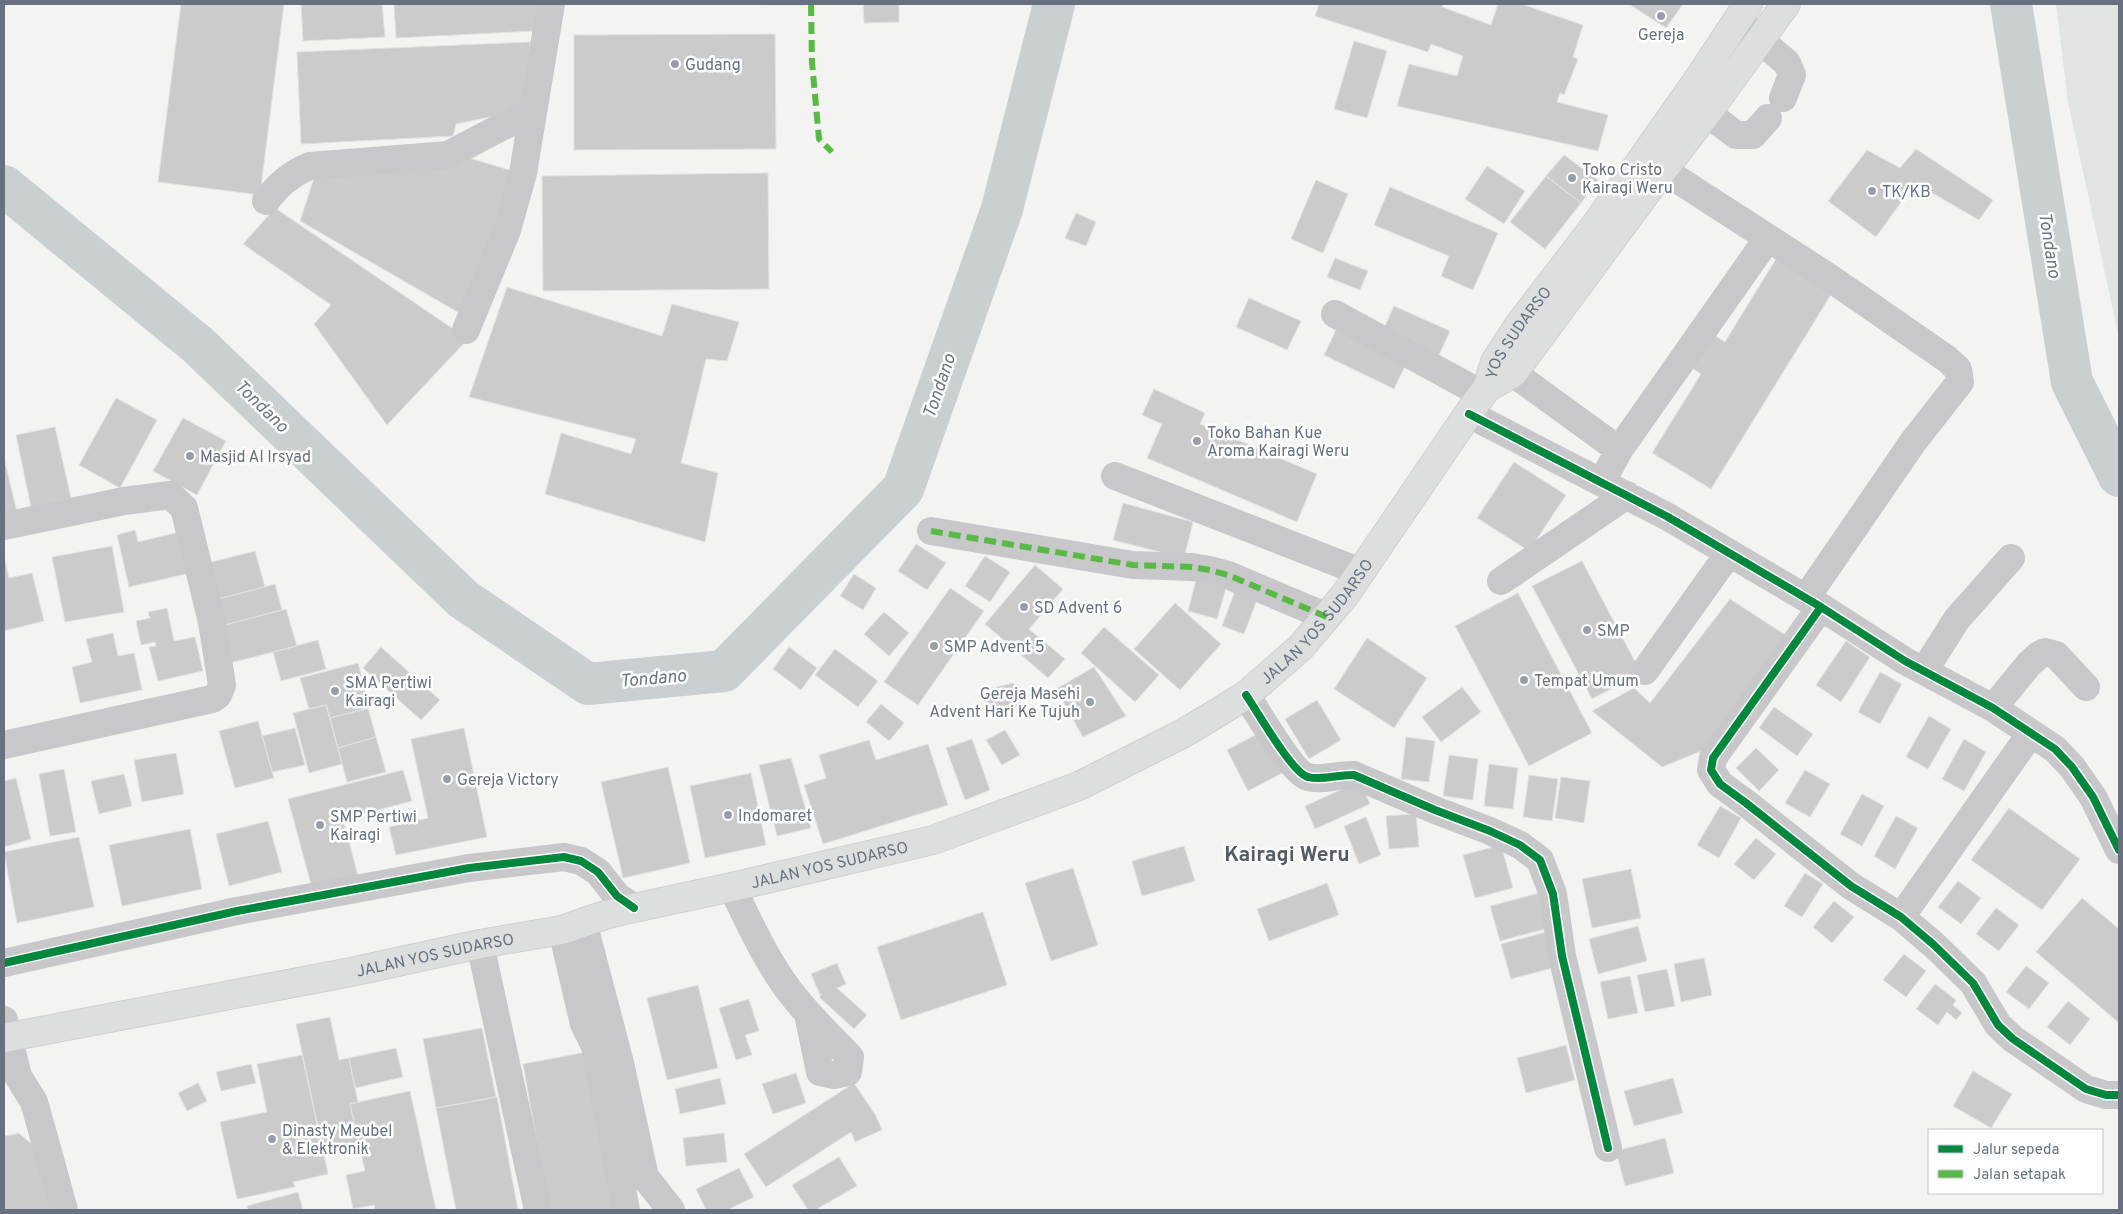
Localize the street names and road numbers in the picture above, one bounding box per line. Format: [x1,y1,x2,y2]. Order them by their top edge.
street label: YOS SUDARSO [1482,283,1557,382]
street label: JALAN YOS SUDARSO [1257,556,1379,690]
street label: JALAN YOS SUDARSO [749,838,910,894]
street label: JALAN YOS SUDARSO [354,930,516,983]

